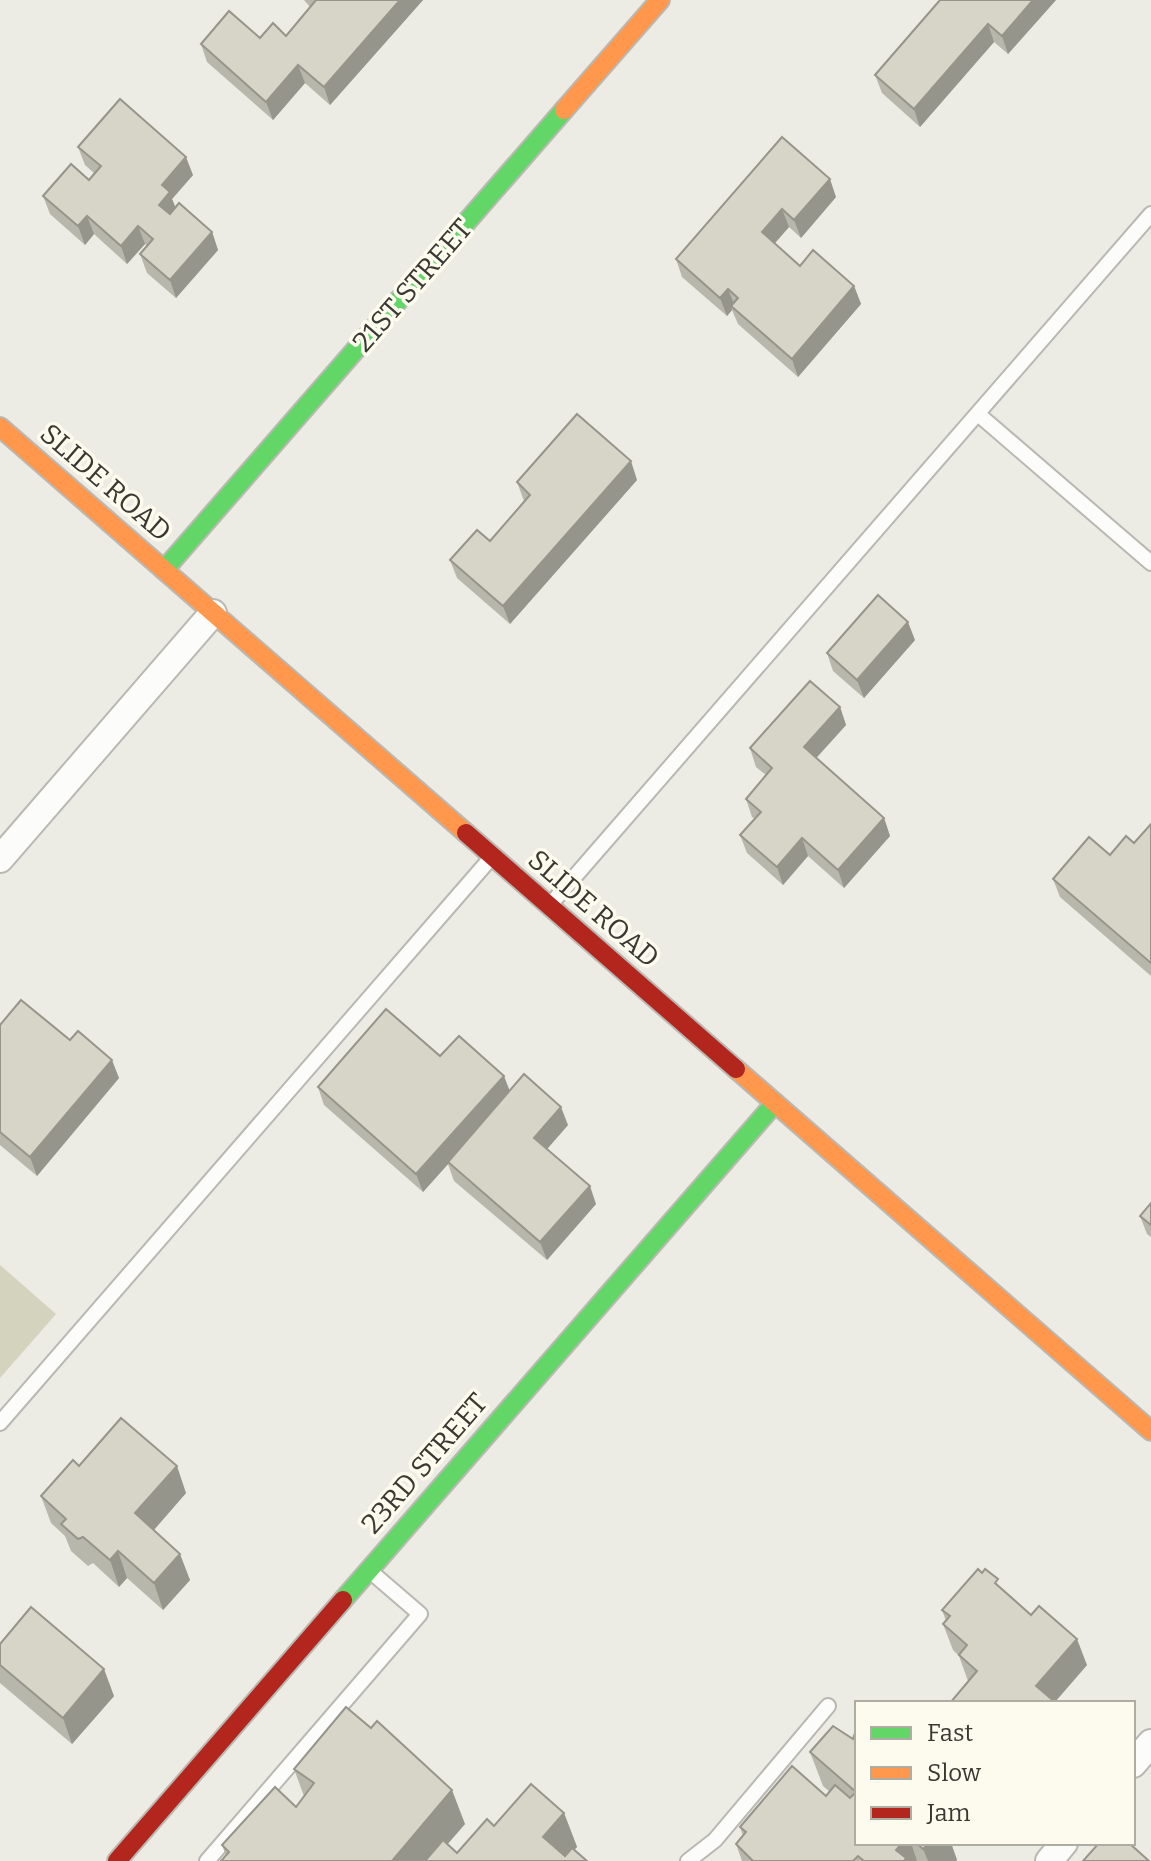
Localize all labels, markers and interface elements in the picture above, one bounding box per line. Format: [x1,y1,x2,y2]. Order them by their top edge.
street label: 21ST STREET [346,212,479,358]
street label: SLIDE ROAD [34,417,178,548]
street label: SLIDE ROAD [522,843,666,974]
street label: 23RD STREET [355,1387,494,1540]
legend [855,1701,1135,1845]
text: Fast [927,1719,973,1747]
text: Slow [927,1759,982,1787]
text: Jam [926,1799,971,1827]

